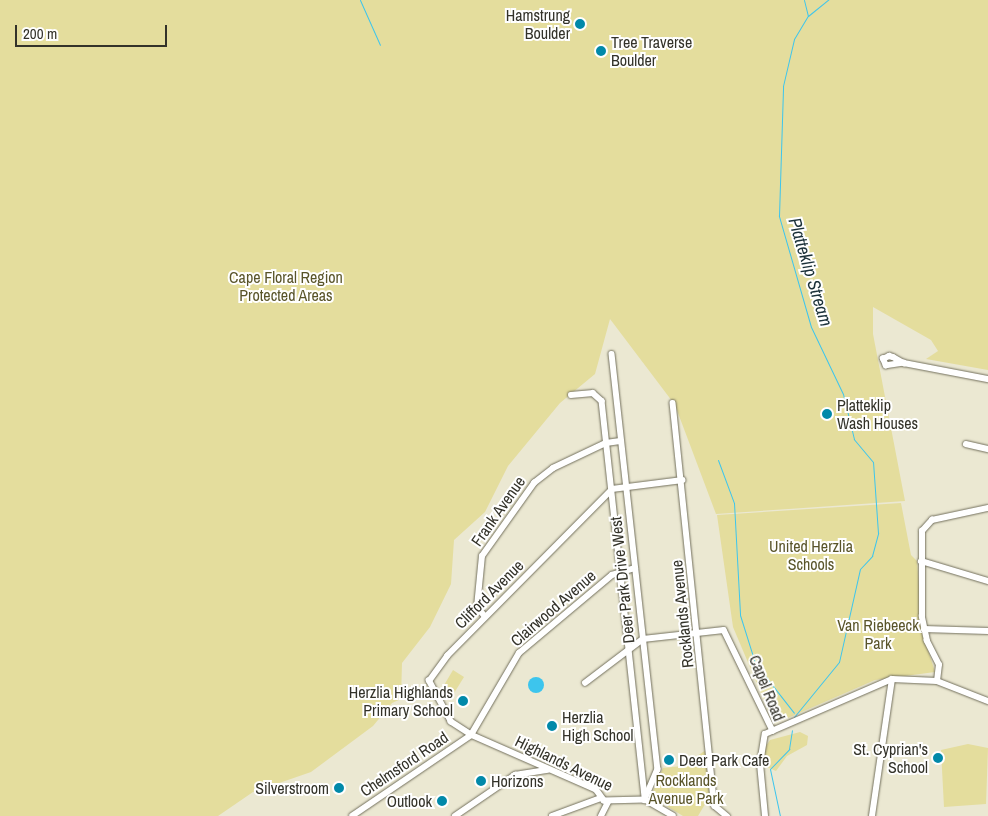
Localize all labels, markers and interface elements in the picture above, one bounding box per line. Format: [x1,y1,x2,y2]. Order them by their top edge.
place label: Hamstrung Boulder [506,5,570,43]
scale bar [18,15,170,47]
marker: Hamstrung Boulder [574,18,586,30]
text: 200 m [23,23,57,44]
place label: Tree Traverse Boulder [611,32,692,70]
marker: Tree Traverse Boulder [595,45,607,57]
water label: Platteklip Stream [783,215,837,329]
park label: Cape Floral Region Protected Areas [229,267,343,305]
place label: Platteklip Wash Houses [837,395,918,433]
marker: Platteklip Wash Houses [821,408,833,420]
street label: Frank Avenue [467,472,529,550]
street label: Deer Park Drive West [606,516,638,644]
park label: United Herzlia Schools [769,536,853,574]
street label: Clifford Avenue [450,555,528,633]
street label: Rocklands Avenue [667,559,697,669]
street label: Clairwood Avenue [506,566,600,650]
park label: Van Riebeeck Park [837,615,919,653]
street label: Capel Road [745,652,789,724]
place label: Herzlia Highlands Primary School [349,682,453,720]
marker: Herzlia Highlands Primary School [457,695,469,707]
place label: Herzlia High School [562,707,633,745]
marker: Herzlia High School [546,720,558,732]
street label: Chelmsford Road [356,728,452,800]
street label: Highlands Avenue [512,731,616,795]
place label: St. Cyprian's School [853,739,928,777]
place label: Deer Park Cafe [679,750,769,770]
marker: St. Cyprian's School [932,752,944,764]
marker: Deer Park Cafe [663,754,675,766]
park label: Rocklands Avenue Park [649,770,723,808]
place label: Horizons [491,771,543,791]
marker: Horizons [475,775,487,787]
place label: Silverstroom [255,778,329,798]
marker: Silverstroom [333,782,345,794]
place label: Outlook [387,791,432,811]
marker: Outlook [436,795,448,807]

